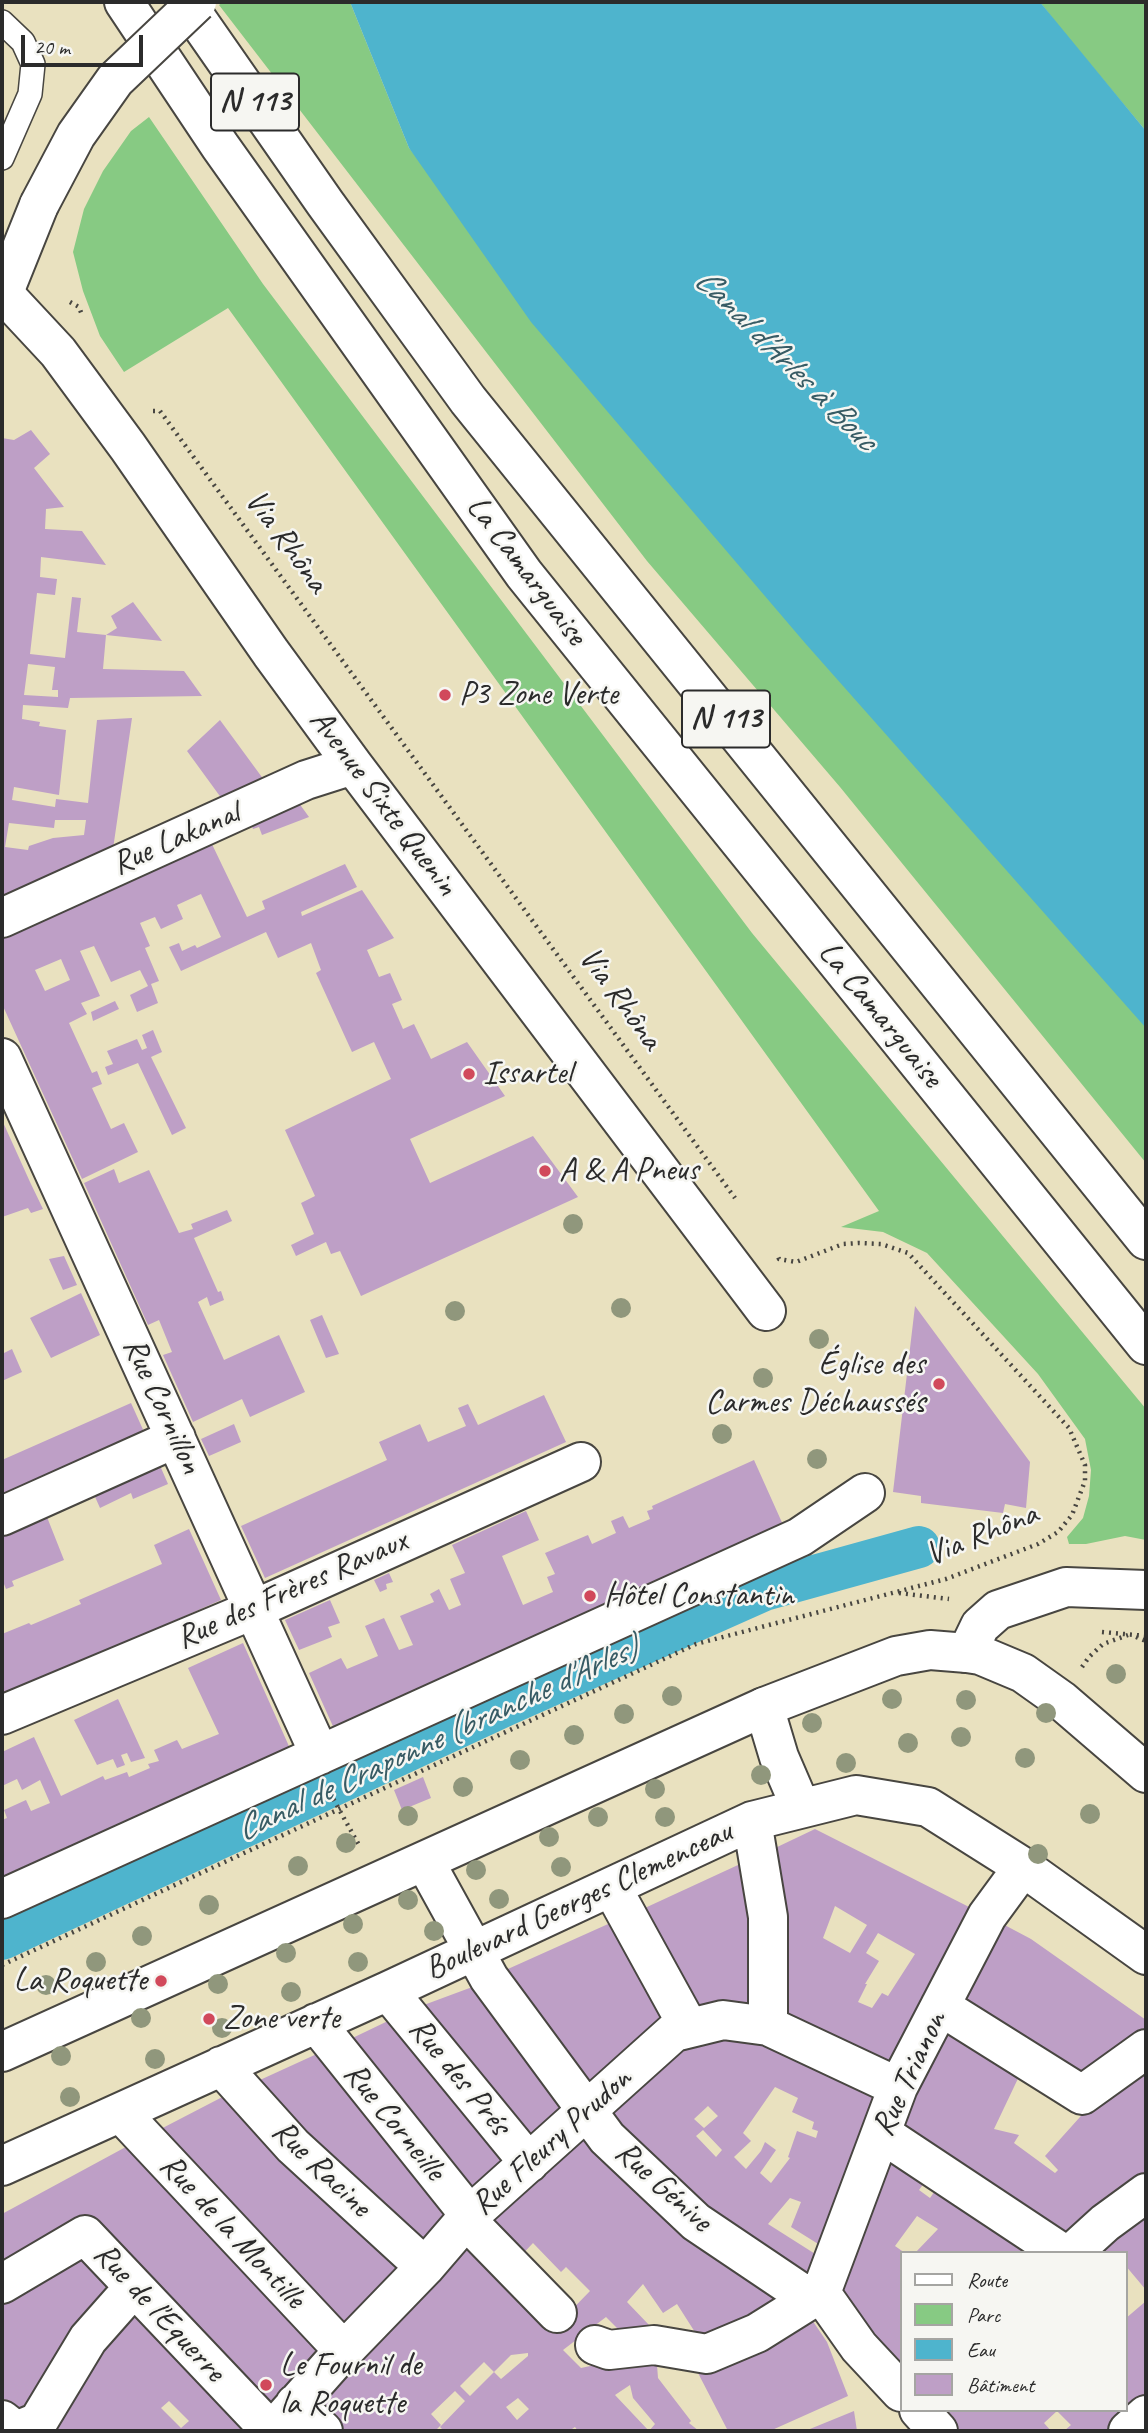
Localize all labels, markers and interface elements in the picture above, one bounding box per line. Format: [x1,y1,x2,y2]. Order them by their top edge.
scale bar [24,21,147,65]
text: 20 m [34,34,70,60]
road number: N 113 [211,74,299,130]
water label: Canal d'Arles à Bouc [685,260,885,460]
street label: Via Rhôna [235,483,337,601]
street label: La Camarguaise [457,489,595,653]
place label: P3 Zone Verte [459,675,618,715]
marker: P3 Zone Verte [437,687,453,703]
road number: N 113 [682,690,770,748]
street label: Avenue Sixte Quenin [300,702,466,904]
street label: Rue Lakanal [106,793,246,885]
street label: La Camarguaise [809,934,951,1096]
street label: Via Rhôna [569,940,671,1058]
place label: Issartel [483,1054,572,1094]
marker: Issartel [461,1066,477,1082]
place label: A & A Pneus [559,1151,699,1191]
marker: A & A Pneus [537,1163,553,1179]
street label: Rue Cornillon [113,1332,211,1480]
place label: Église des Carmes Déchaussés [705,1345,925,1423]
marker: Église des Carmes Déchaussés [931,1376,947,1392]
street label: Via Rhôna [920,1495,1044,1575]
street label: Rue des Frères Ravaux [170,1521,414,1659]
place label: Hôtel Constantin [604,1576,794,1616]
marker: Hôtel Constantin [582,1588,598,1604]
water label: Canal de Craponne (branche d'Arles) [230,1628,644,1852]
street label: Boulevard Georges Clemenceau [419,1812,739,1990]
place label: La Roquette [14,1961,147,2001]
marker: La Roquette [153,1973,169,1989]
place label: Zone verte [223,1999,340,2039]
street label: Rue Trianon [864,2005,956,2143]
street label: Rue des Prés [400,2010,518,2144]
marker: Zone verte [201,2011,217,2027]
street label: Rue Corneille [334,2055,454,2189]
street label: Rue Fleury Prudon [464,2060,640,2224]
street label: Rue Racine [263,2112,379,2226]
street label: Rue Génive [606,2133,720,2241]
street label: Rue de la Montille [150,2147,314,2317]
street label: Rue de l'Equerre [85,2235,233,2391]
legend [900,2251,1127,2412]
text: Route [967,2267,1007,2293]
text: Parc [967,2302,1000,2328]
text: Eau [967,2337,995,2363]
place label: Le Fournil de la Roquette [280,2346,421,2424]
text: Bâtiment [967,2372,1034,2398]
marker: Le Fournil de la Roquette [258,2377,274,2393]

